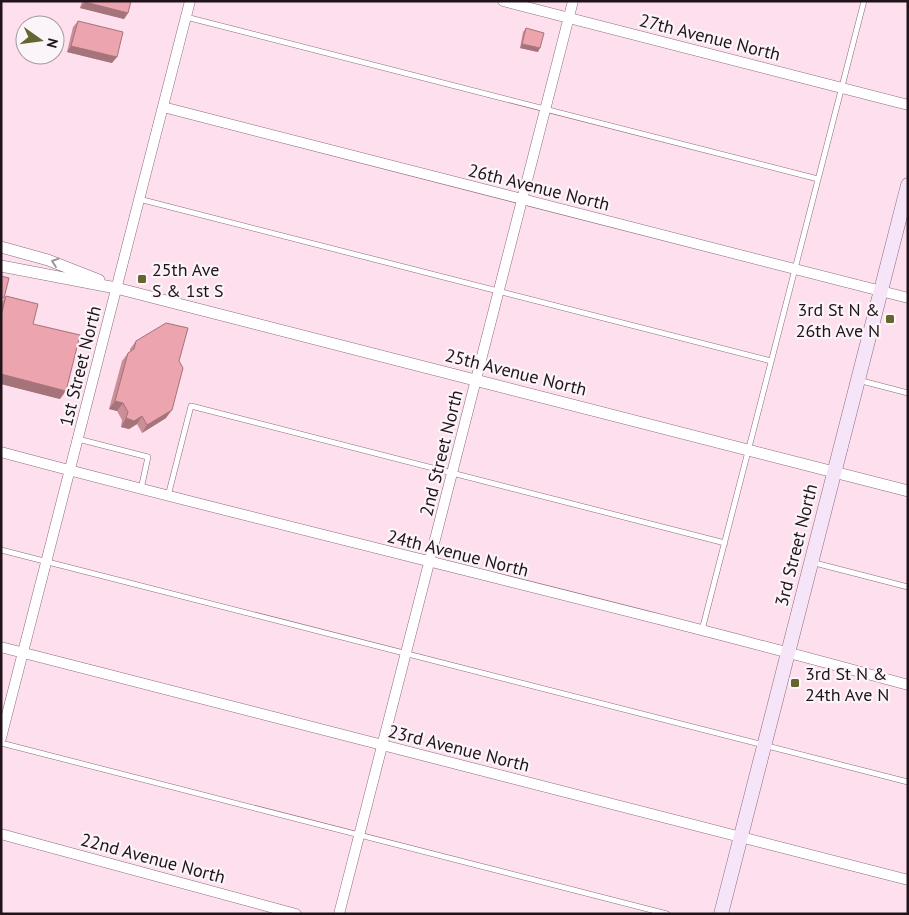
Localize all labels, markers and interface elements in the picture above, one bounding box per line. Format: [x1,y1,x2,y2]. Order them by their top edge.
street label: 27th Avenue North [637,8,783,66]
north arrow [15,15,65,65]
text: N [43,37,62,50]
street label: 26th Avenue North [466,158,612,216]
one-way arrow [51,258,60,268]
place label: 25th Ave S & 1st S [152,258,224,302]
marker: 25th Ave S & 1st S [136,273,148,285]
place label: 3rd St N & 26th Ave N [796,298,880,342]
street label: 1st Street North [54,303,106,429]
marker: 3rd St N & 26th Ave N [884,313,896,325]
street label: 25th Avenue North [443,343,589,401]
street label: 2nd Street North [414,387,468,519]
street label: 3rd Street North [770,481,822,609]
street label: 24th Avenue North [385,524,531,582]
place label: 3rd St N & 24th Ave N [805,662,889,706]
marker: 3rd St N & 24th Ave N [789,677,801,689]
street label: 23rd Avenue North [386,719,532,777]
street label: 22nd Avenue North [78,828,228,888]

